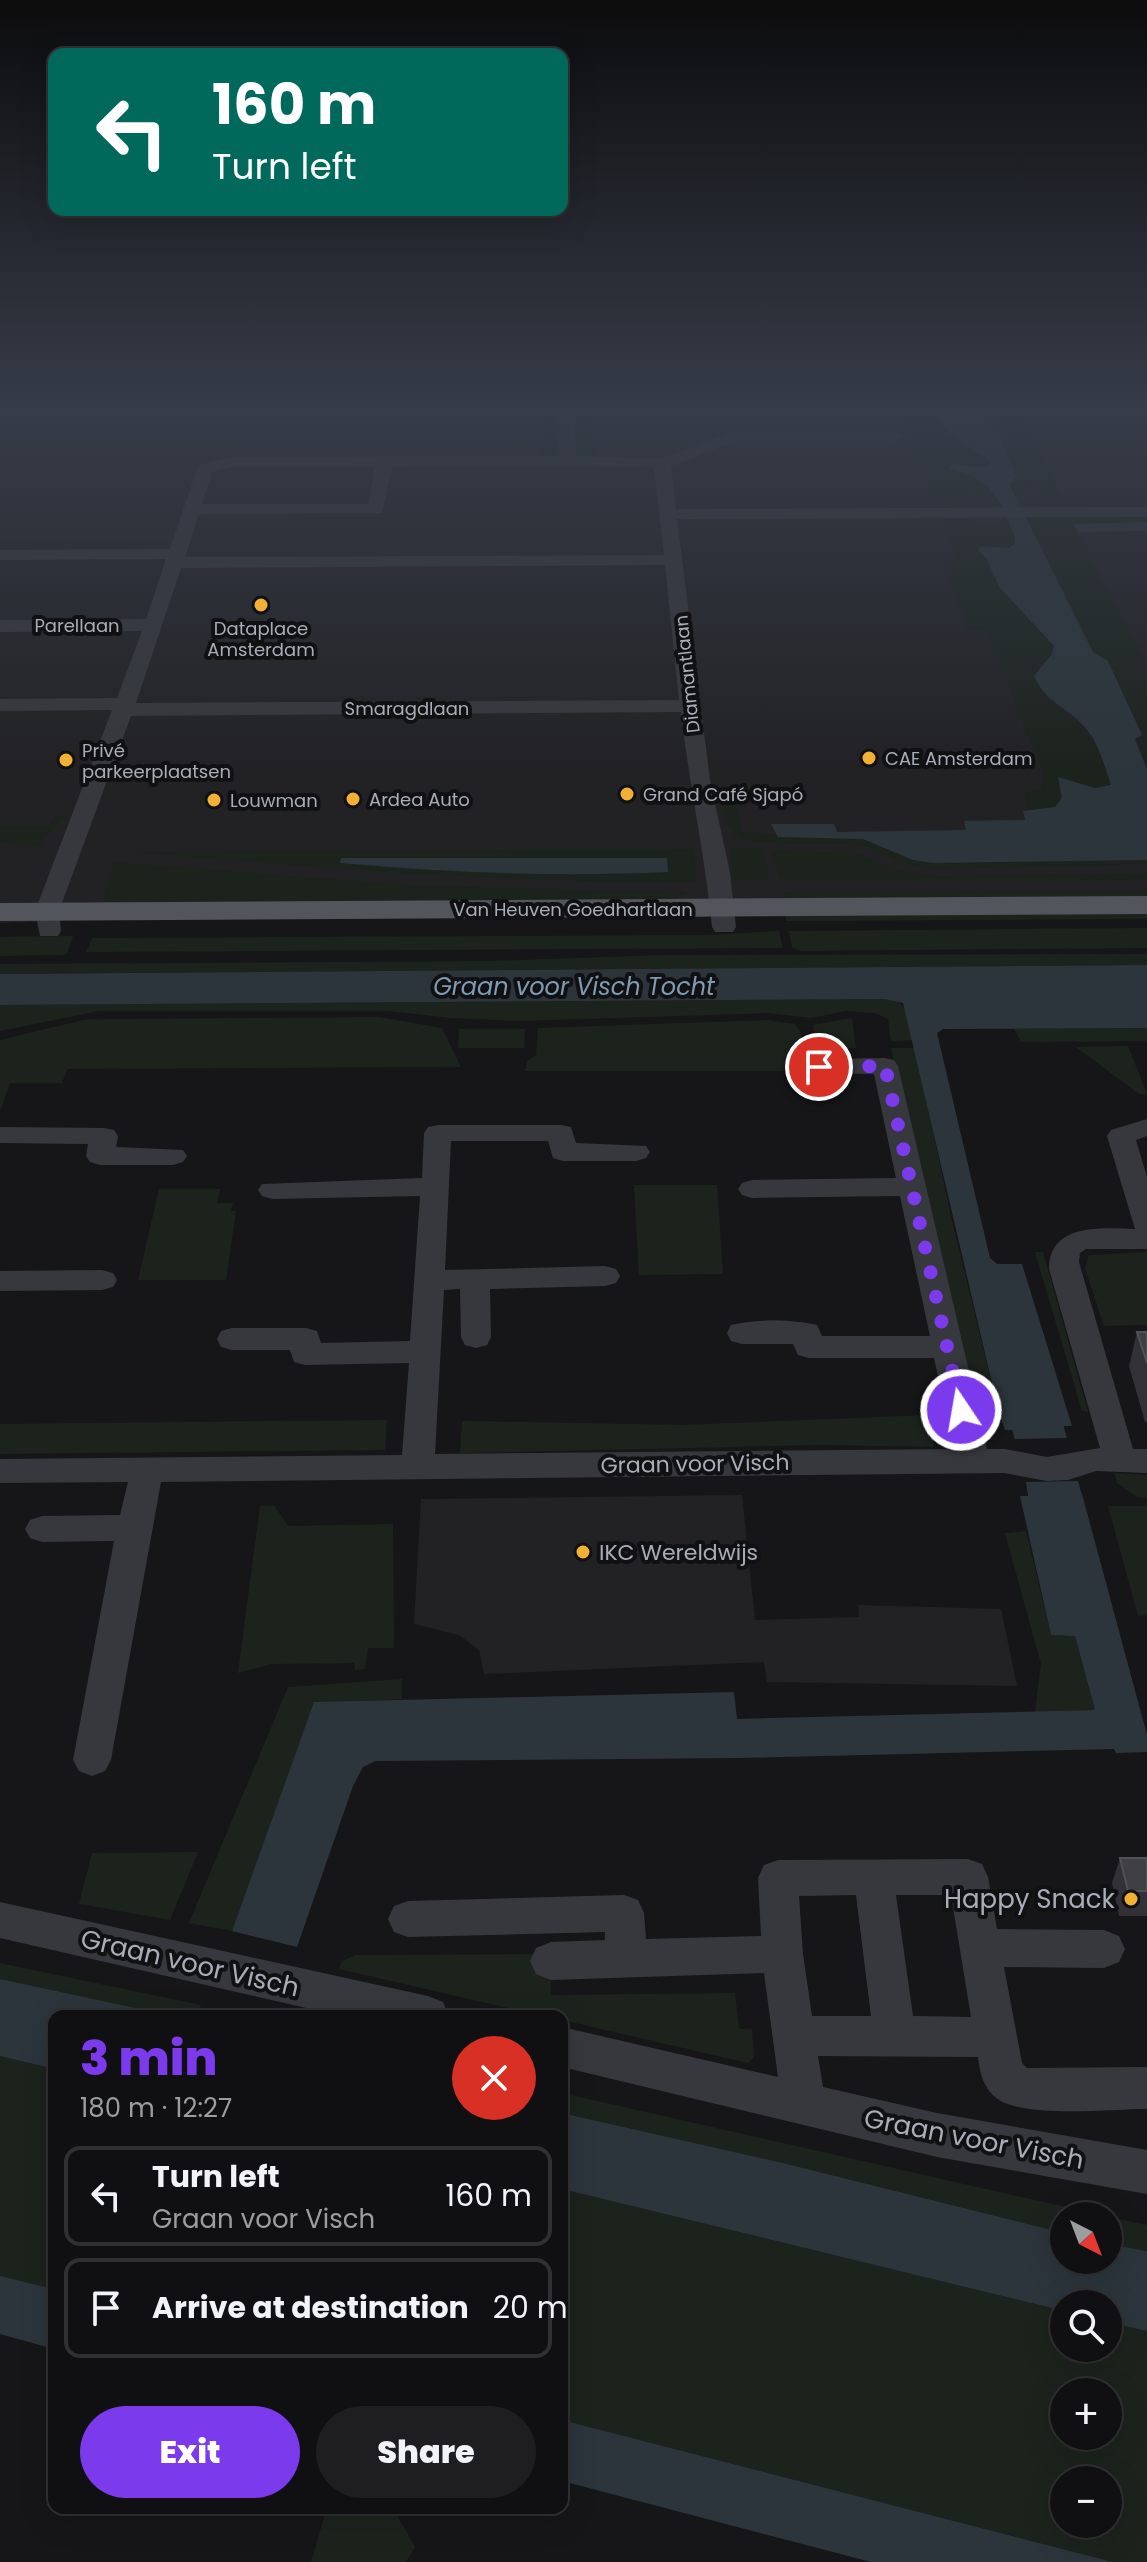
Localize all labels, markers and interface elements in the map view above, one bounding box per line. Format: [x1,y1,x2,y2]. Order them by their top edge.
text: 160 m [212,65,376,144]
icon: left [80,80,184,184]
text: Turn left [212,141,357,192]
marker: Dataplace Amsterdam [252,596,270,614]
street label: Parellaan [34,613,120,638]
street label: Diamantlaan [668,614,706,734]
place label: Dataplace Amsterdam [207,616,315,662]
street label: Smaragdlaan [345,696,469,721]
place label: Privé parkeerplaatsen [82,738,231,784]
place label: CAE Amsterdam [885,746,1032,771]
marker: CAE Amsterdam [860,749,878,767]
marker: Privé parkeerplaatsen [57,751,75,769]
place label: Grand Café Sjapó [643,782,803,807]
marker: Grand Café Sjapó [618,785,636,803]
place label: Ardea Auto [369,787,470,812]
place label: Louwman [230,788,318,813]
marker: Ardea Auto [344,790,362,808]
marker: Louwman [205,791,223,809]
street label: Van Heuven Goedhartlaan [453,897,693,922]
water label: Graan voor Visch Tocht [433,970,716,1003]
pin [785,1033,853,1101]
icon: arrive [797,1045,841,1089]
position arrow [919,1368,1003,1452]
street label: Graan voor Visch [600,1447,790,1481]
place label: IKC Wereldwijs [599,1537,758,1568]
marker: IKC Wereldwijs [574,1543,592,1561]
place label: Happy Snack [944,1881,1116,1917]
marker: Happy Snack [1122,1890,1140,1908]
street label: Graan voor Visch [77,1920,303,2006]
text: 3 min [80,2025,217,2092]
button: close [452,2036,536,2120]
text: 180 m · 12:27 [80,2090,232,2126]
street label: Graan voor Visch [861,2100,1087,2178]
text: Turn left [152,2155,280,2198]
icon: left [84,2174,128,2218]
text: 160 m [446,2174,532,2217]
text: Graan voor Visch [152,2201,375,2237]
north arrow [1050,2202,1122,2274]
map controls [1050,2202,1122,2538]
icon: arrive [84,2286,128,2330]
text: Arrive at destination [152,2286,469,2329]
text: 20 m [493,2286,568,2329]
button: search [1050,2290,1122,2362]
button: + [1050,2378,1122,2450]
button: Exit [80,2406,300,2498]
button: Share [316,2406,536,2498]
button: − [1050,2466,1122,2538]

